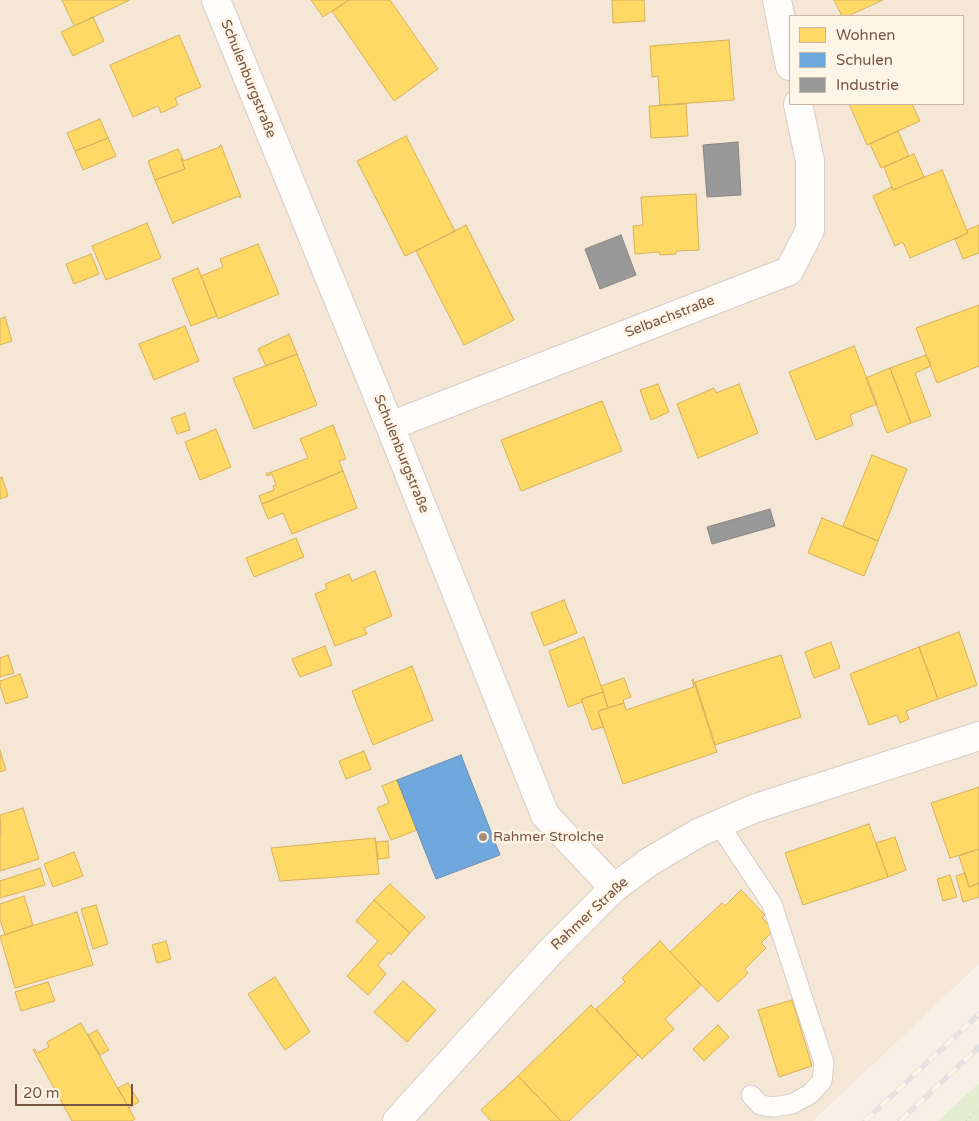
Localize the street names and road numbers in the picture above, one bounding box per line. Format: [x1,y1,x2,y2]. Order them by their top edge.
street label: Schulenburgstraße [217,17,279,141]
street label: Selbachstraße [623,292,717,342]
street label: Schulenburgstraße [370,392,432,516]
street label: Rahmer Straße [548,874,632,954]

